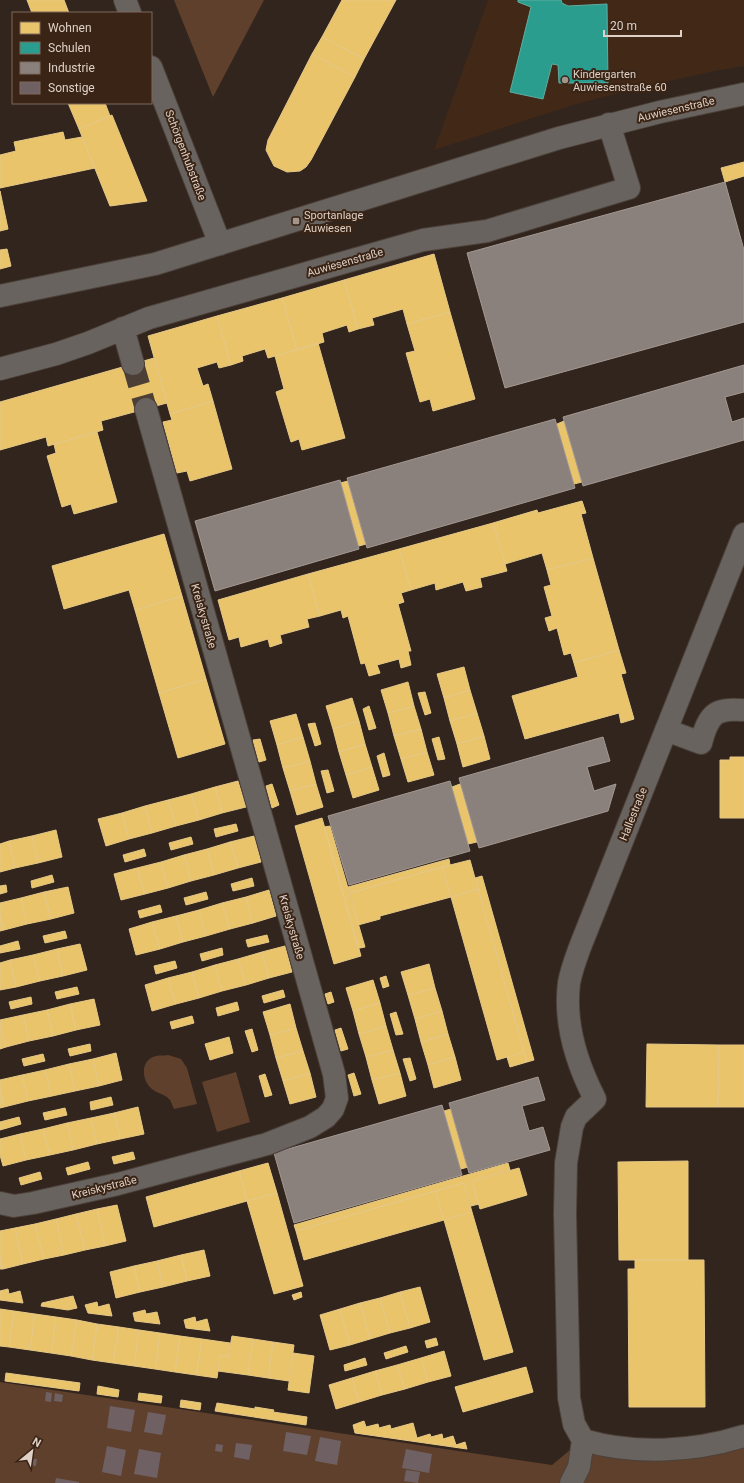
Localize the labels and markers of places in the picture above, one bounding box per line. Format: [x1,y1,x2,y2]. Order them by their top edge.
place label: Kindergarten Auwiesenstraße 60 [573,68,667,94]
marker: Kindergarten Auwiesenstraße 60 [560,75,570,85]
place label: Sportanlage Auwiesen [304,209,363,235]
marker: Sportanlage Auwiesen [291,216,301,226]

